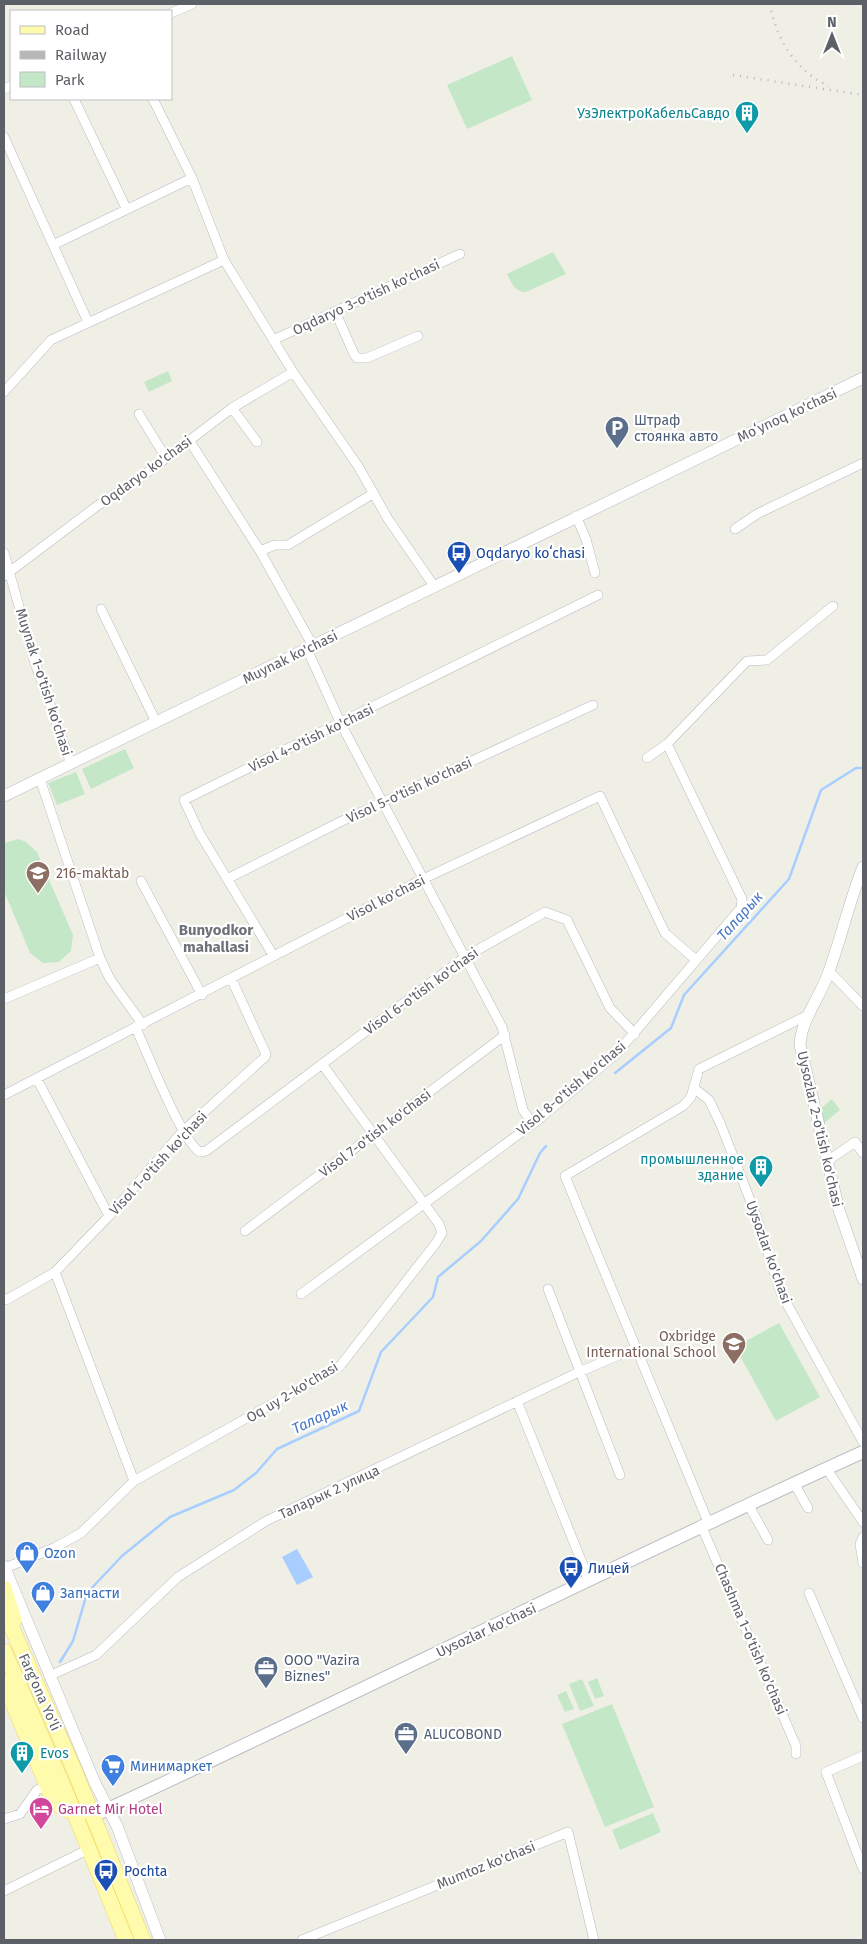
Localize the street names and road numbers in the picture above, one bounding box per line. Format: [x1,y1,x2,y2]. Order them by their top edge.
street label: Oqdaryo 3-o'tish ko'chasi [290,256,442,339]
street label: Moʻynoq ko'chasi [735,385,840,446]
street label: Oqdaryo ko'chasi [97,432,195,510]
street label: Muynak 1-o'tish ko'chasi [12,606,75,758]
street label: Muynak ko'chasi [240,627,340,688]
street label: Visol 4-o'tish ko'chasi [246,701,376,776]
street label: Visol 5-o'tish ko'chasi [344,754,475,827]
street label: Visol ko'chasi [344,872,428,925]
street label: Visol 6-o'tish ko'chasi [361,944,482,1039]
street label: Visol 8-o'tish ko'chasi [513,1038,629,1139]
street label: Uysozlar 2-o'tish ko'chasi [793,1049,846,1209]
street label: Visol 7-o'tish ko'chasi [316,1086,435,1181]
street label: Visol 1-o'tish ko'chasi [106,1108,211,1219]
street label: Uysozlar ko'chasi [742,1198,795,1306]
street label: Oq uy 2-ko'chasi [243,1358,341,1426]
street label: Таларык 2 улица [276,1462,382,1523]
street label: Chashma 1-o'tish ko'chasi [711,1561,790,1717]
street label: Uysozlar ko'chasi [433,1600,539,1661]
street label: Farg'ona Yo'li [15,1651,64,1733]
street label: Mumtoz ko'chasi [434,1838,538,1893]

